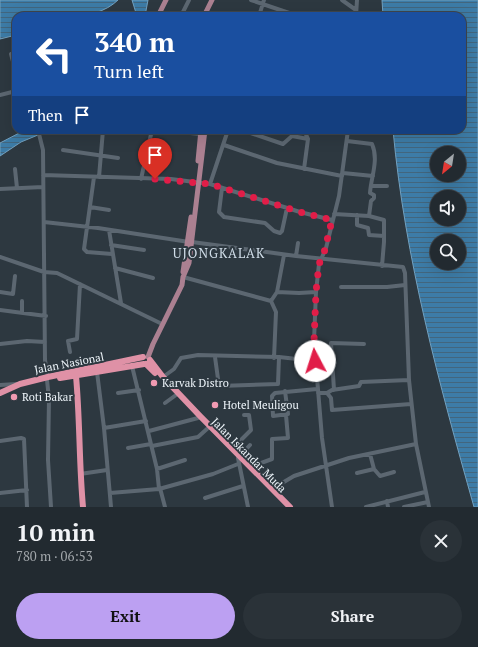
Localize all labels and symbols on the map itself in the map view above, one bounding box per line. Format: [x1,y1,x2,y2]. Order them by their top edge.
pin [138,138,172,179]
north arrow [430,146,466,182]
district label: UJONGKALAK [173,244,265,262]
position arrow [294,340,336,382]
street label: Jalan Nasional [33,349,105,377]
place label: Karvak Distro [162,376,229,390]
marker: Karvak Distro [149,378,159,388]
place label: Roti Bakar [22,390,73,404]
marker: Roti Bakar [9,392,19,402]
place label: Hotel Meuligou [223,398,299,412]
marker: Hotel Meuligou [210,400,220,410]
street label: Jalan Iskandar Muda [209,415,290,496]

